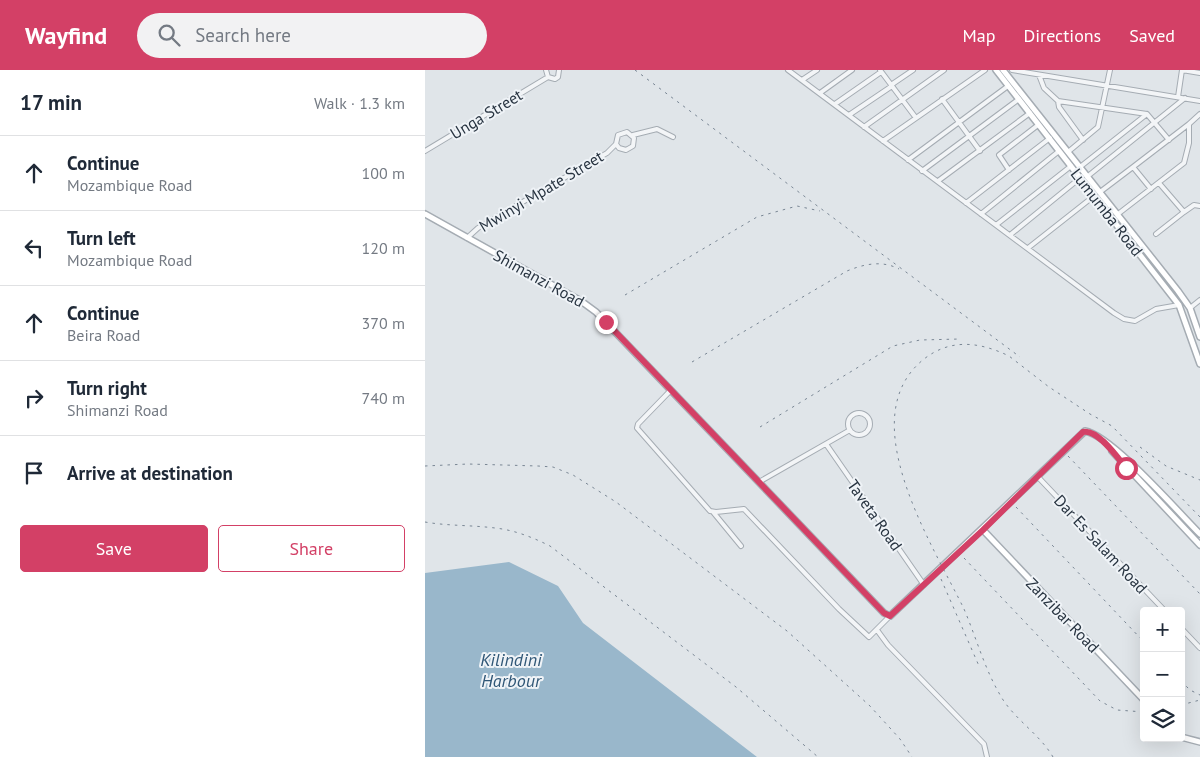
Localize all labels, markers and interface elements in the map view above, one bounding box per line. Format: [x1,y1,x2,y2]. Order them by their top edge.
search box [137,13,487,58]
text: Wayfind [25,20,107,51]
icon: search [155,21,183,49]
text: Search here [195,23,291,47]
text: Map [963,24,995,47]
text: Directions [1023,24,1101,47]
text: Saved [1129,24,1175,47]
street label: Unga Street [446,84,526,143]
text: 17 min [20,89,82,116]
text: Walk · 1.3 km [314,93,405,113]
street label: Mwinyi Mpate Street [475,146,607,236]
text: Continue [67,151,139,175]
icon: ahead [20,159,48,187]
text: 100 m [362,163,405,183]
street label: Lumumba Road [1067,164,1147,260]
text: Mozambique Road [67,175,192,195]
text: Turn left [67,226,136,250]
icon: left [20,234,48,262]
text: 120 m [362,238,405,258]
street label: Shimanzi Road [490,245,588,311]
text: Mozambique Road [67,250,192,270]
text: Continue [67,301,139,325]
icon: ahead [20,309,48,337]
route end [595,311,618,334]
text: 370 m [362,313,405,333]
text: Beira Road [67,325,140,345]
text: Turn right [67,376,147,400]
icon: right [20,384,48,412]
text: 740 m [362,388,405,408]
text: Shimanzi Road [67,400,168,420]
route start [1115,457,1138,480]
icon: arrive [20,459,48,487]
text: Arrive at destination [67,461,233,485]
street label: Taveta Road [843,476,907,554]
street label: Dar Es Salam Road [1050,490,1152,598]
button: Save [20,525,208,572]
button: Share [218,525,405,572]
street label: Zanzibar Road [1022,573,1104,657]
map controls [1140,607,1185,742]
button: + [1140,607,1185,652]
water label: Kilindini Harbour [480,648,543,692]
button: − [1140,652,1185,697]
button: layers [1140,697,1185,742]

